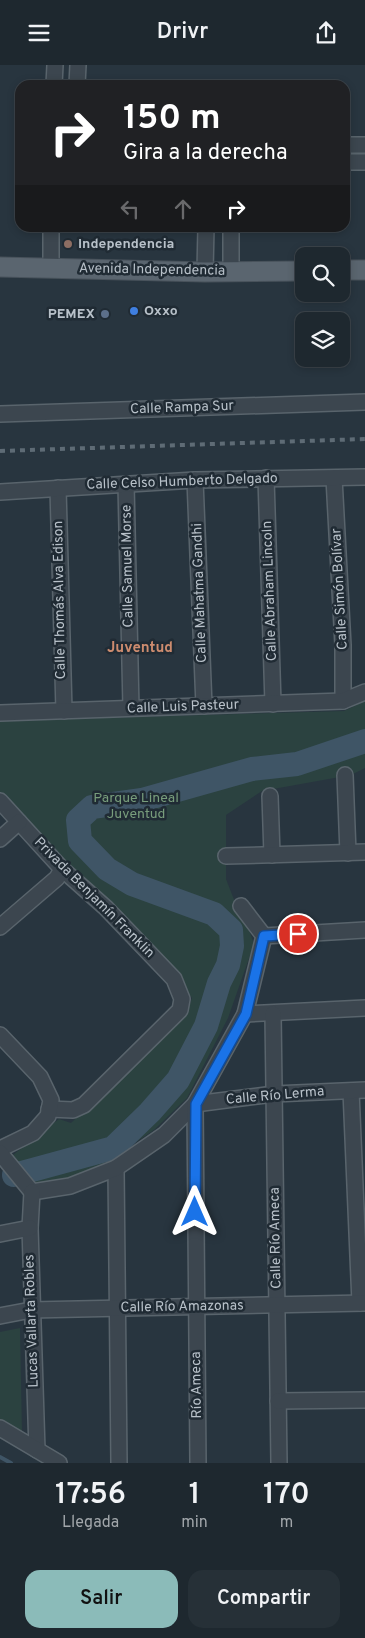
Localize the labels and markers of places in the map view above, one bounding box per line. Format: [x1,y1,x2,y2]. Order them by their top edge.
place label: Independencia [78,236,174,253]
marker: Independencia [62,238,74,250]
place label: Oxxo [144,303,178,320]
marker: Oxxo [128,305,140,317]
place label: PEMEX [48,306,95,323]
marker: PEMEX [99,308,111,320]
pin [277,913,319,955]

